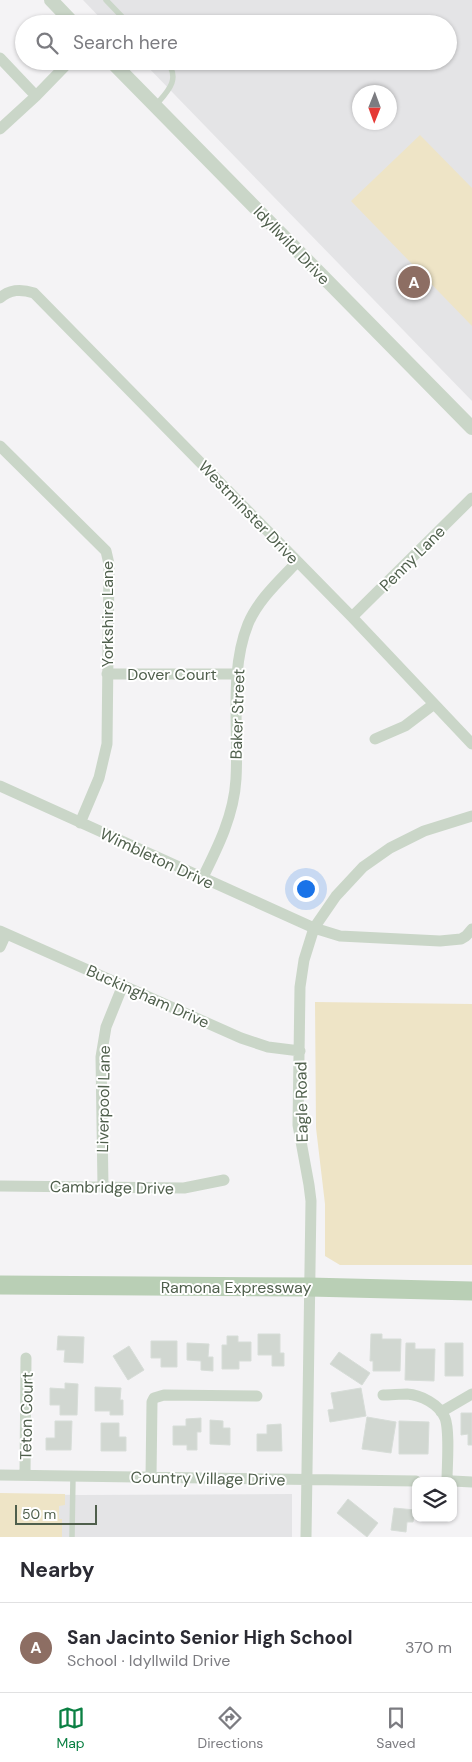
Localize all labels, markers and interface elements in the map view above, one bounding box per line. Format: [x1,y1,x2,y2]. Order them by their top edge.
search box [15,15,457,70]
icon: search [33,29,61,57]
text: Search here [73,30,178,55]
north arrow [352,85,397,130]
street label: Idyllwild Drive [249,202,334,289]
pin: A [398,263,430,301]
street label: Westminster Drive [194,456,303,569]
street label: Penny Lane [375,521,450,596]
street label: Yorkshire Lane [97,561,118,667]
street label: Dover Court [127,664,217,685]
street label: Baker Street [225,668,250,760]
street label: Wimbleton Drive [97,823,217,894]
your location [293,876,319,902]
street label: Buckingham Drive [83,960,212,1033]
street label: Liverpool Lane [92,1045,115,1153]
street label: Eagle Road [290,1061,313,1143]
street label: Cambridge Drive [50,1176,174,1199]
street label: Ramona Expressway [161,1277,311,1298]
street label: Teton Court [15,1372,38,1460]
street label: Country Village Drive [130,1467,286,1490]
map controls [412,1477,457,1522]
button: layers [412,1477,457,1522]
scale bar [15,1502,98,1525]
text: 50 m [22,1505,56,1523]
text: Nearby [20,1556,94,1584]
text: San Jacinto Senior High School [67,1625,353,1650]
text: A [30,1637,42,1658]
text: 370 m [405,1637,452,1658]
text: School · Idyllwild Drive [67,1650,230,1671]
tab: Map [56,1704,85,1752]
tab: Directions [198,1704,263,1752]
tab: Saved [376,1704,416,1752]

